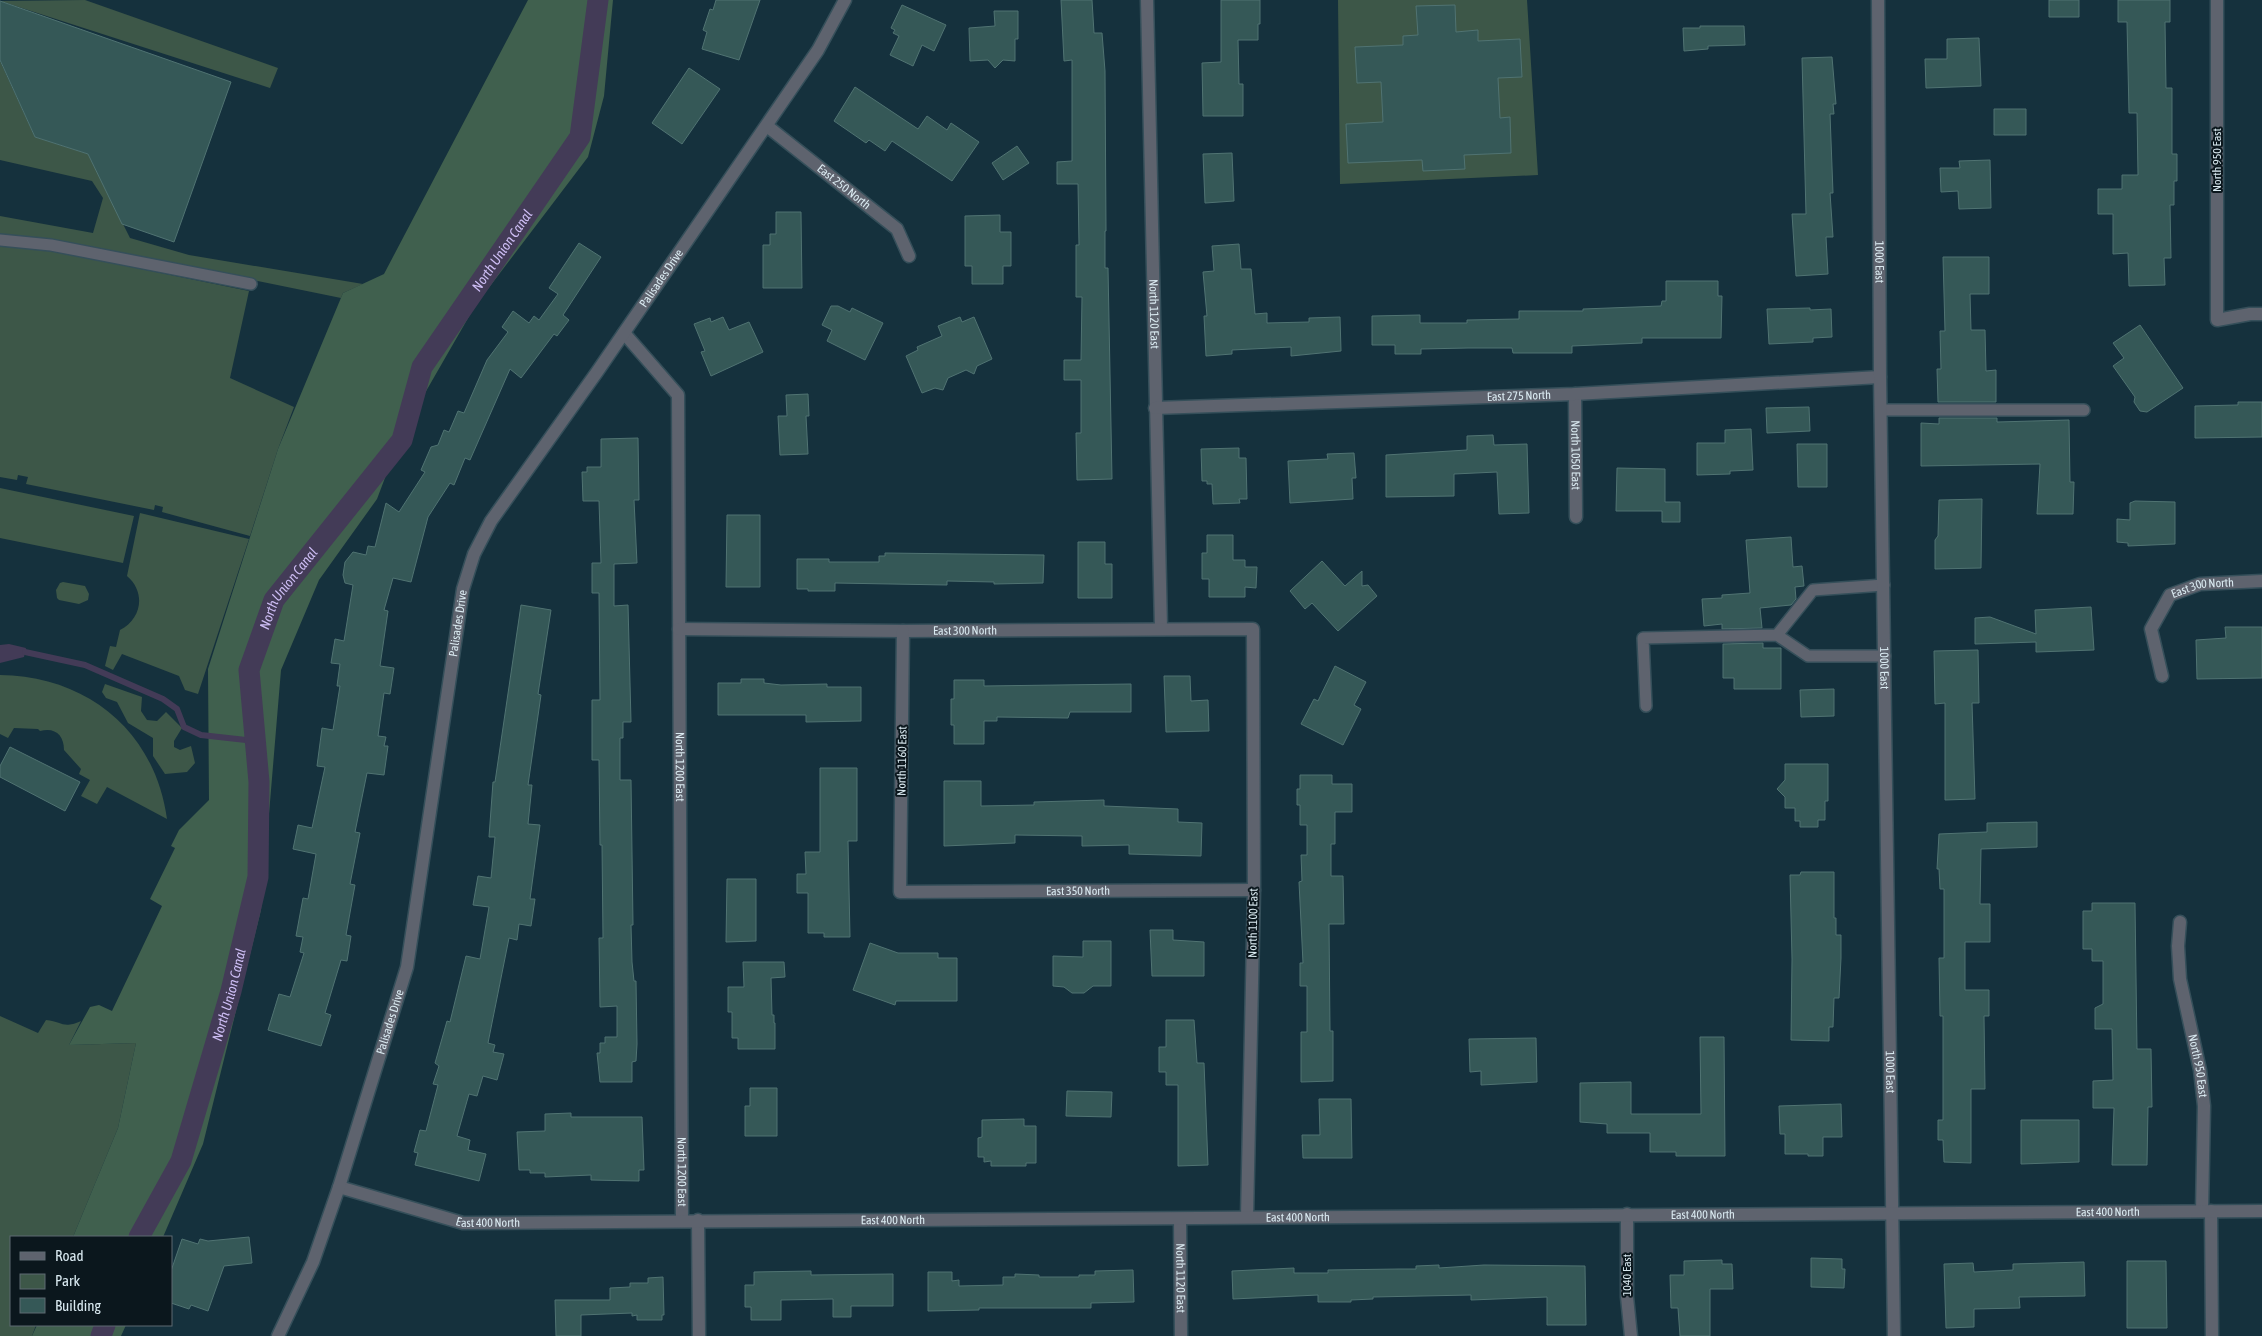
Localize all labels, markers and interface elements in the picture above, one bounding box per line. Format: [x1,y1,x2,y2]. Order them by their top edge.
street label: North 950 East [2210,127,2224,192]
street label: East 250 North [814,161,873,212]
water label: North Union Canal [469,206,536,294]
street label: 1000 East [1872,241,1887,284]
street label: Palisades Drive [636,247,686,310]
street label: North 1120 East [1146,279,1162,349]
street label: East 275 North [1487,388,1551,404]
street label: North 1050 East [1568,420,1583,490]
water label: North Union Canal [256,544,321,631]
street label: East 300 North [2169,575,2234,601]
street label: Palisades Drive [446,589,470,658]
street label: East 300 North [933,623,997,638]
street label: 1000 East [1877,647,1892,690]
street label: North 1160 East [894,726,910,796]
street label: North 1200 East [673,732,687,802]
street label: East 350 North [1046,884,1110,898]
street label: North 1100 East [1245,888,1261,958]
water label: North Union Canal [209,947,249,1043]
street label: Palisades Drive [373,988,407,1056]
street label: North 950 East [2185,1033,2210,1099]
street label: 1000 East [1883,1050,1897,1094]
street label: North 1200 East [675,1137,689,1207]
street label: East 400 North [2076,1205,2140,1219]
street label: East 400 North [1671,1208,1735,1222]
street label: East 400 North [1266,1210,1330,1225]
street label: East 400 North [861,1213,925,1227]
street label: East 400 North [454,1214,520,1230]
legend [10,1236,172,1326]
street label: North 1120 East [1173,1243,1188,1313]
text: Road [55,1247,84,1264]
street label: 1040 East [1620,1253,1634,1296]
text: Park [55,1272,80,1289]
text: Building [55,1297,101,1314]

